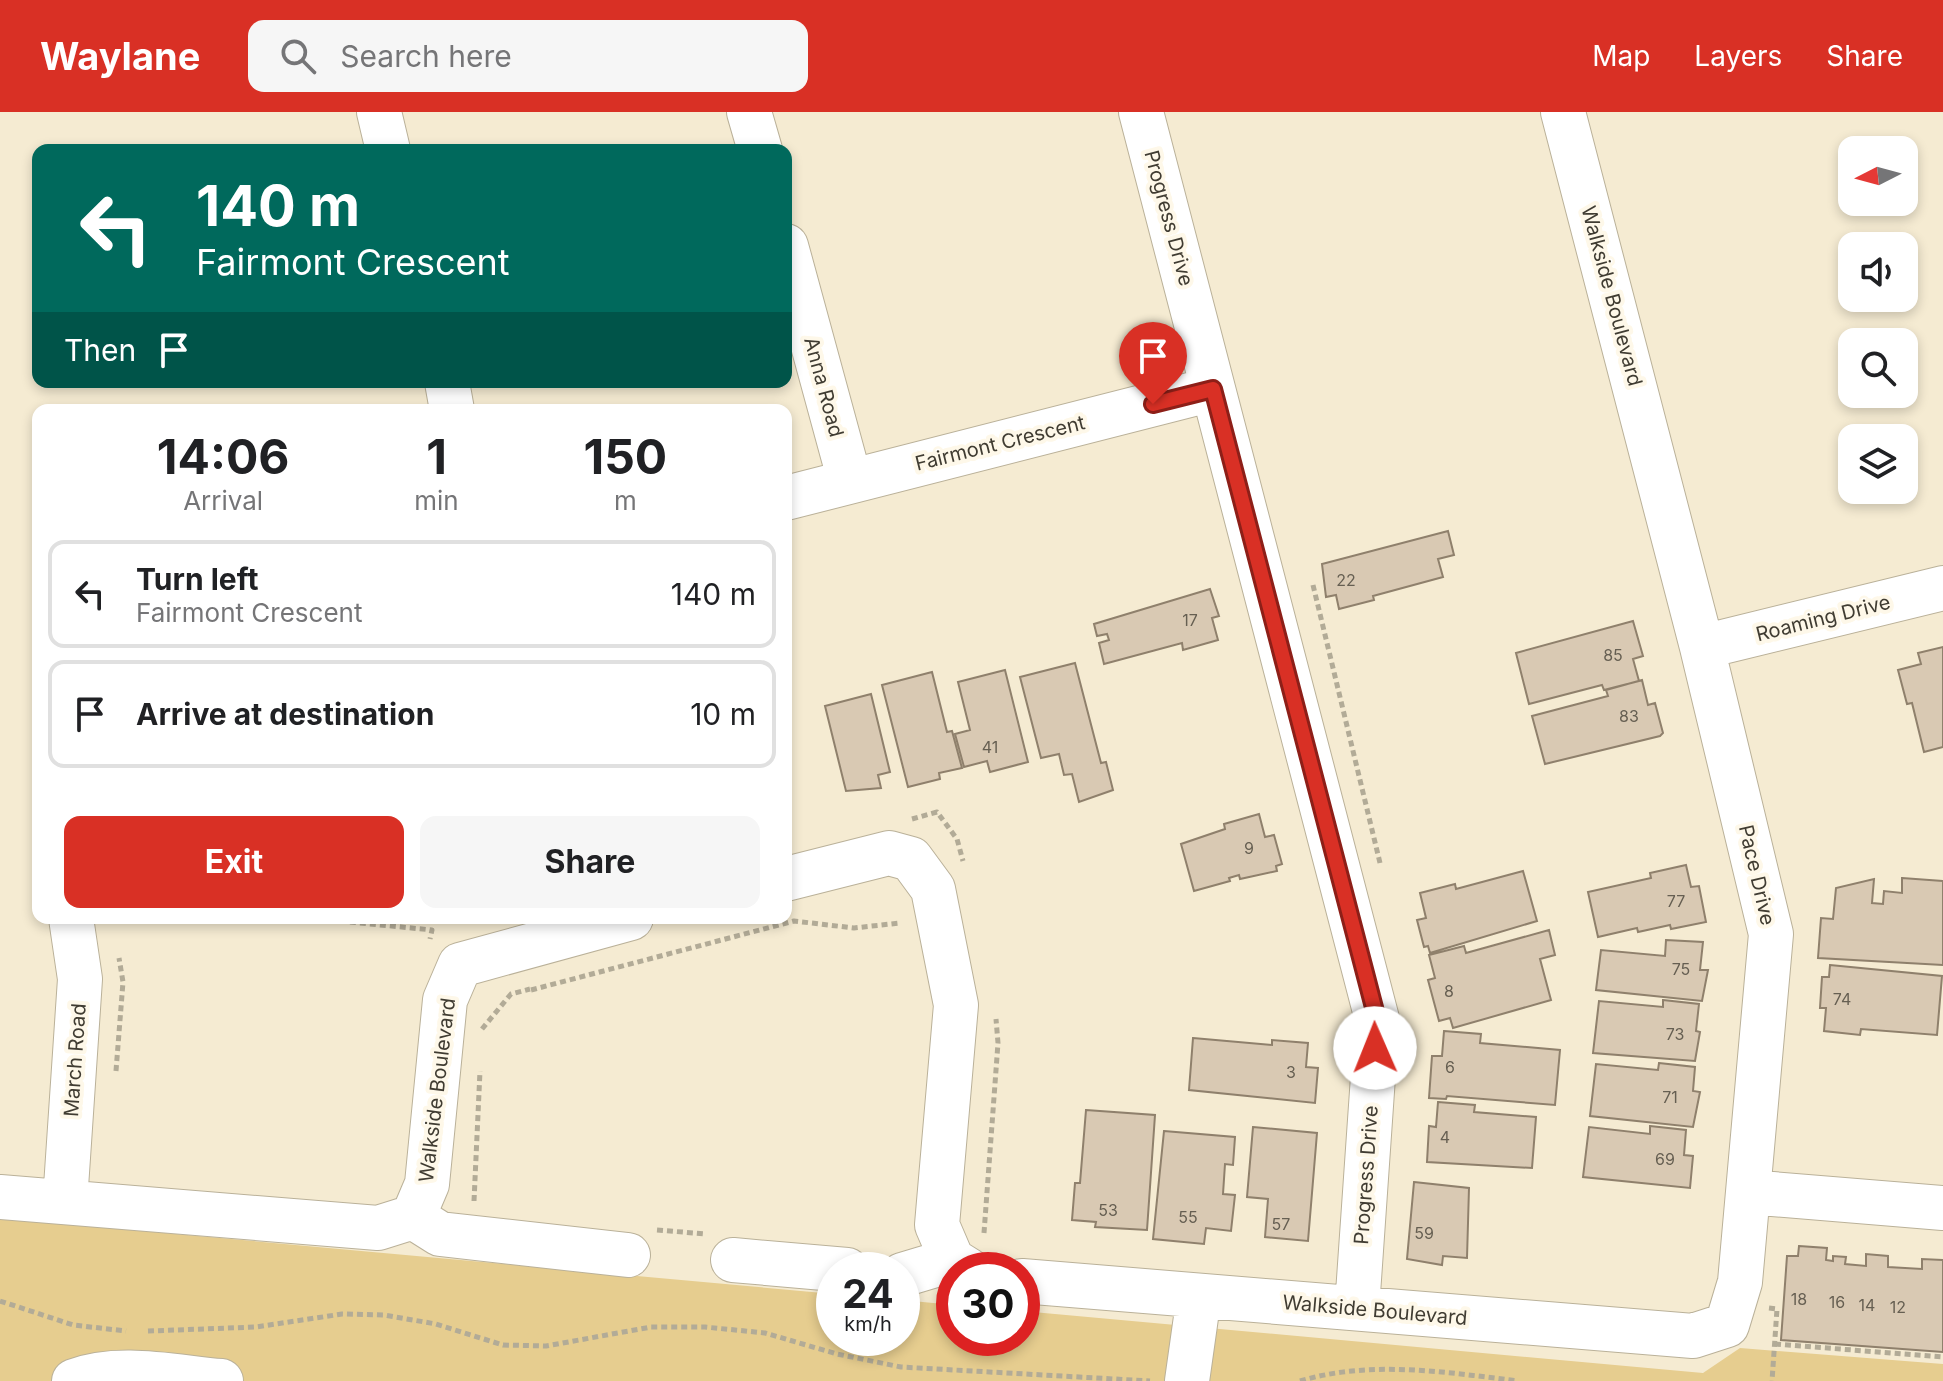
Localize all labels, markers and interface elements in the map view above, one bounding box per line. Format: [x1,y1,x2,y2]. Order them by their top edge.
search box [248,20,808,92]
text: Waylane [40,33,200,79]
icon: search [276,34,320,78]
text: Search here [340,38,512,74]
text: Map [1592,39,1650,73]
text: Layers [1694,39,1782,73]
text: Share [1826,39,1903,73]
north arrow [1838,136,1918,216]
map controls [1838,136,1918,504]
street label: Progress Drive [1139,148,1199,288]
text: 140 m [196,172,360,240]
icon: left [64,176,168,280]
street label: Walkside Boulevard [1576,203,1648,389]
button: sound [1838,232,1918,312]
text: Fairmont Crescent [196,240,510,284]
pin [1119,322,1187,404]
icon: arrive [152,328,196,372]
button: search [1838,328,1918,408]
text: Then [64,332,136,368]
street label: Anna Road [799,334,849,440]
icon: arrive [1131,334,1175,378]
street label: Fairmont Crescent [913,410,1088,476]
button: layers [1838,424,1918,504]
text: 14:06 [157,427,290,486]
text: 1 [426,427,447,486]
text: 150 [583,427,667,486]
text: Arrival [183,485,263,516]
text: min [414,485,459,516]
text: m [614,485,637,516]
text: Turn left [136,561,258,597]
house number: 22 [1336,570,1356,590]
icon: left [68,572,112,616]
text: 140 m [671,576,756,612]
street label: Roaming Drive [1753,590,1893,646]
text: Fairmont Crescent [136,597,362,628]
house number: 17 [1182,610,1198,630]
house number: 85 [1603,645,1623,665]
icon: arrive [68,692,112,736]
text: Arrive at destination [136,696,434,732]
text: 10 m [690,696,756,732]
house number: 83 [1619,706,1639,726]
house number: 41 [982,737,998,757]
button: Exit [64,816,404,908]
button: Share [420,816,760,908]
street label: Pace Drive [1734,822,1780,928]
house number: 9 [1244,838,1254,858]
house number: 77 [1667,891,1685,911]
house number: 75 [1672,959,1690,979]
house number: 8 [1444,981,1454,1001]
house number: 74 [1833,989,1851,1009]
street label: Walkside Boulevard [414,996,460,1184]
street label: March Road [59,1002,91,1118]
position arrow [1333,1006,1417,1090]
house number: 73 [1666,1024,1684,1044]
house number: 6 [1445,1057,1455,1077]
house number: 3 [1286,1062,1296,1082]
house number: 71 [1662,1087,1678,1107]
street label: Progress Drive [1349,1105,1383,1245]
house number: 4 [1440,1127,1450,1147]
house number: 69 [1655,1149,1675,1169]
house number: 53 [1098,1200,1118,1220]
house number: 55 [1178,1207,1198,1227]
house number: 57 [1272,1214,1290,1234]
house number: 59 [1414,1223,1434,1243]
speed limit sign: 30 [936,1252,1040,1356]
text: 24 [842,1269,894,1318]
house number: 18 [1791,1289,1807,1309]
street label: Walkside Boulevard [1282,1290,1468,1330]
house number: 16 [1829,1292,1845,1312]
house number: 14 [1859,1295,1875,1315]
house number: 12 [1890,1297,1906,1317]
text: km/h [844,1312,892,1336]

